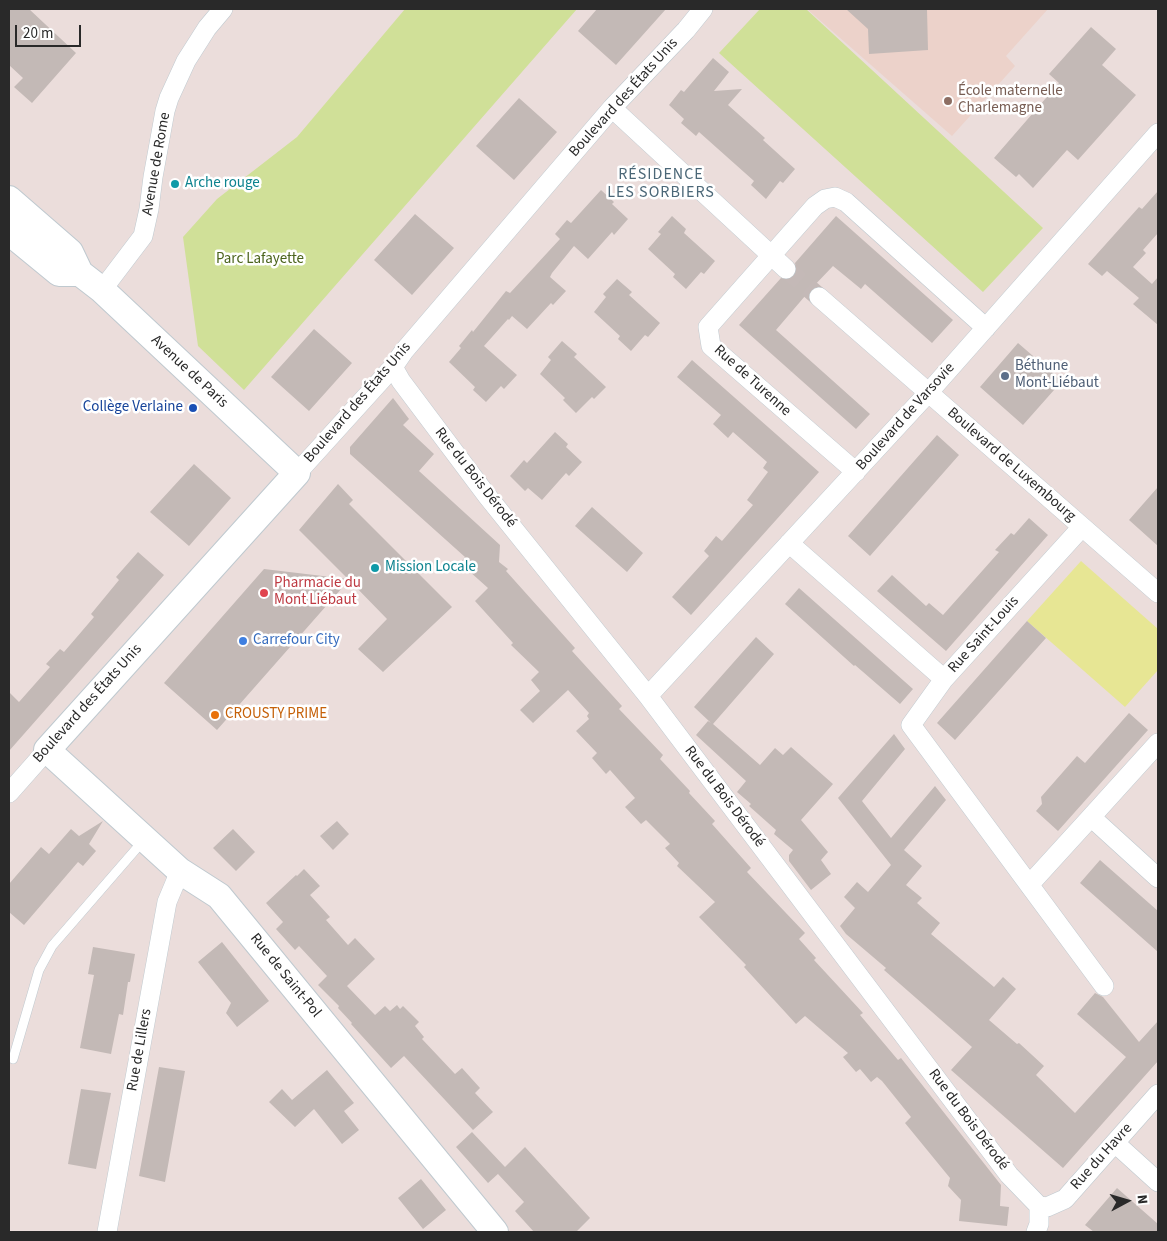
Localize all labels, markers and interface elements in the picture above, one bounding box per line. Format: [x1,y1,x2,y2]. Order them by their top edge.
scale bar [18,15,84,47]
text: 20 m [23,23,53,44]
street label: Boulevard des États Unis [566,35,682,161]
place label: École maternelle Charlemagne [958,83,1063,118]
marker: École maternelle Charlemagne [942,95,954,107]
street label: Avenue de Rome [139,111,175,217]
district label: RÉSIDENCE LES SORBIERS [606,165,716,203]
place label: Arche rouge [185,175,260,193]
marker: Arche rouge [169,178,181,190]
park label: Parc Lafayette [216,251,304,269]
street label: Avenue de Paris [147,332,231,412]
street label: Boulevard des États Unis [301,339,415,467]
street label: Rue de Turenne [710,342,794,420]
place label: Béthune Mont-Liébaut [1015,358,1099,393]
street label: Boulevard de Varsovie [853,360,959,474]
marker: Béthune Mont-Liébaut [999,370,1011,382]
place label: Collège Verlaine [83,399,183,417]
marker: Collège Verlaine [187,402,199,414]
street label: Boulevard de Luxembourg [943,404,1079,526]
street label: Rue du Bois Dérodé [430,424,520,532]
place label: Mission Locale [385,559,476,577]
marker: Mission Locale [369,562,381,574]
place label: Pharmacie du Mont Liébaut [274,575,361,610]
marker: Pharmacie du Mont Liébaut [258,587,270,599]
street label: Rue Saint-Louis [945,593,1023,677]
place label: Carrefour City [253,632,340,650]
marker: Carrefour City [237,635,249,647]
street label: Boulevard des États Unis [30,641,146,767]
place label: CROUSTY PRIME [225,706,327,724]
marker: CROUSTY PRIME [209,709,221,721]
street label: Rue du Bois Dérodé [680,743,768,851]
street label: Rue de Saint-Pol [246,930,324,1022]
street label: Rue de Lillers [124,1007,156,1093]
street label: Rue du Bois Dérodé [924,1066,1012,1174]
street label: Rue du Havre [1067,1120,1137,1194]
north arrow [1102,1176,1152,1226]
text: N [1131,1194,1152,1205]

